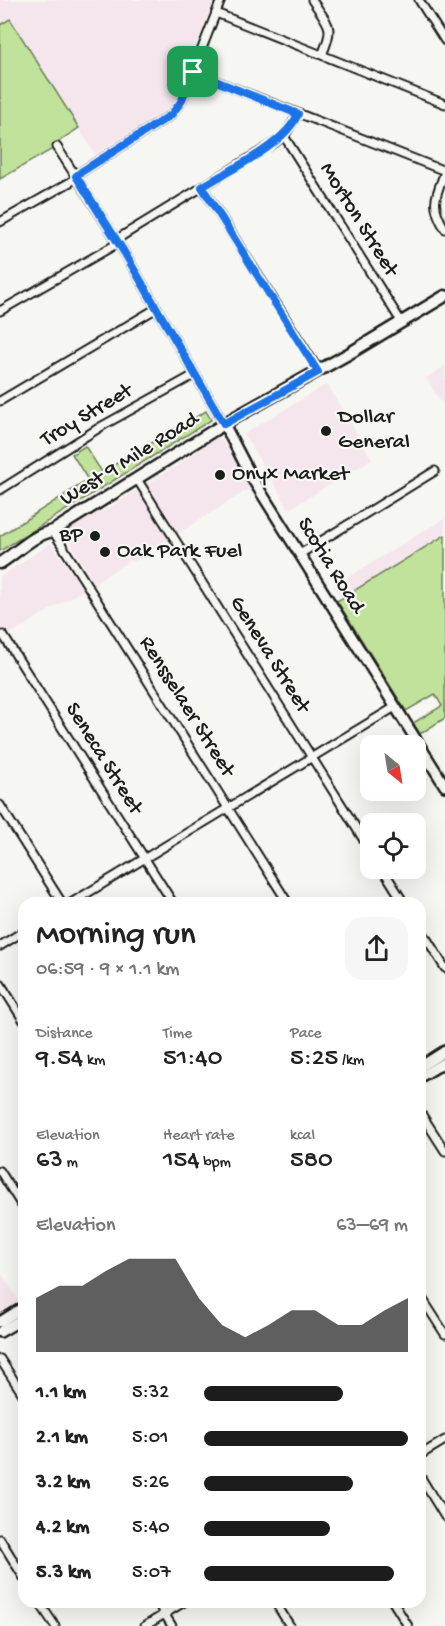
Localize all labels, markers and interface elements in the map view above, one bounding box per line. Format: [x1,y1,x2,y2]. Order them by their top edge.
pin [167,46,218,97]
icon: arrive [176,55,209,88]
street label: Morton Street [313,158,404,283]
street label: Troy Street [35,377,139,455]
place label: Dollar General [336,405,410,456]
street label: West 9 Mile Road [56,406,206,513]
marker: Dollar General [319,424,333,438]
place label: Onyx Market [232,462,351,488]
marker: Onyx Market [213,468,227,482]
street label: Scotia Road [290,513,371,621]
place label: BP [59,523,84,549]
marker: BP [88,529,102,543]
place label: Oak Park Fuel [117,539,243,565]
marker: Oak Park Fuel [98,545,112,559]
street label: Geneva Street [223,592,316,720]
street label: Rensselaer Street [132,632,241,784]
street label: Seneca Street [58,698,149,821]
north arrow [360,735,426,801]
map controls [360,735,426,879]
button: locate [360,813,426,879]
text: Morning run [36,917,196,955]
button: share [345,917,408,980]
text: 06:59 · 9 × 1.1 km [36,959,180,982]
text: Distance [36,1025,93,1044]
text: Time [163,1025,192,1044]
text: Pace [290,1025,321,1044]
text: 9.54 [36,1044,83,1075]
text: 51:40 [163,1044,222,1075]
text: 5:25 [290,1044,338,1075]
text: km [83,1052,105,1071]
text: /km [338,1052,364,1071]
text: Elevation [36,1127,100,1146]
text: Heart rate [163,1127,235,1146]
text: kcal [290,1127,315,1146]
text: 63 [36,1146,63,1177]
text: 154 [163,1146,199,1177]
text: 580 [290,1146,333,1177]
text: m [63,1154,78,1173]
text: bpm [199,1154,231,1173]
text: Elevation [36,1215,116,1238]
text: 63–69 m [336,1215,408,1238]
text: 1.1 km [36,1382,86,1405]
text: 5:32 [132,1382,169,1405]
text: 2.1 km [36,1427,88,1450]
text: 5:01 [132,1427,168,1450]
text: 3.2 km [36,1472,90,1495]
text: 5:26 [132,1472,169,1495]
text: 4.2 km [36,1517,89,1540]
text: 5:40 [132,1517,170,1540]
text: 5.3 km [36,1562,91,1585]
text: 5:07 [132,1562,171,1585]

